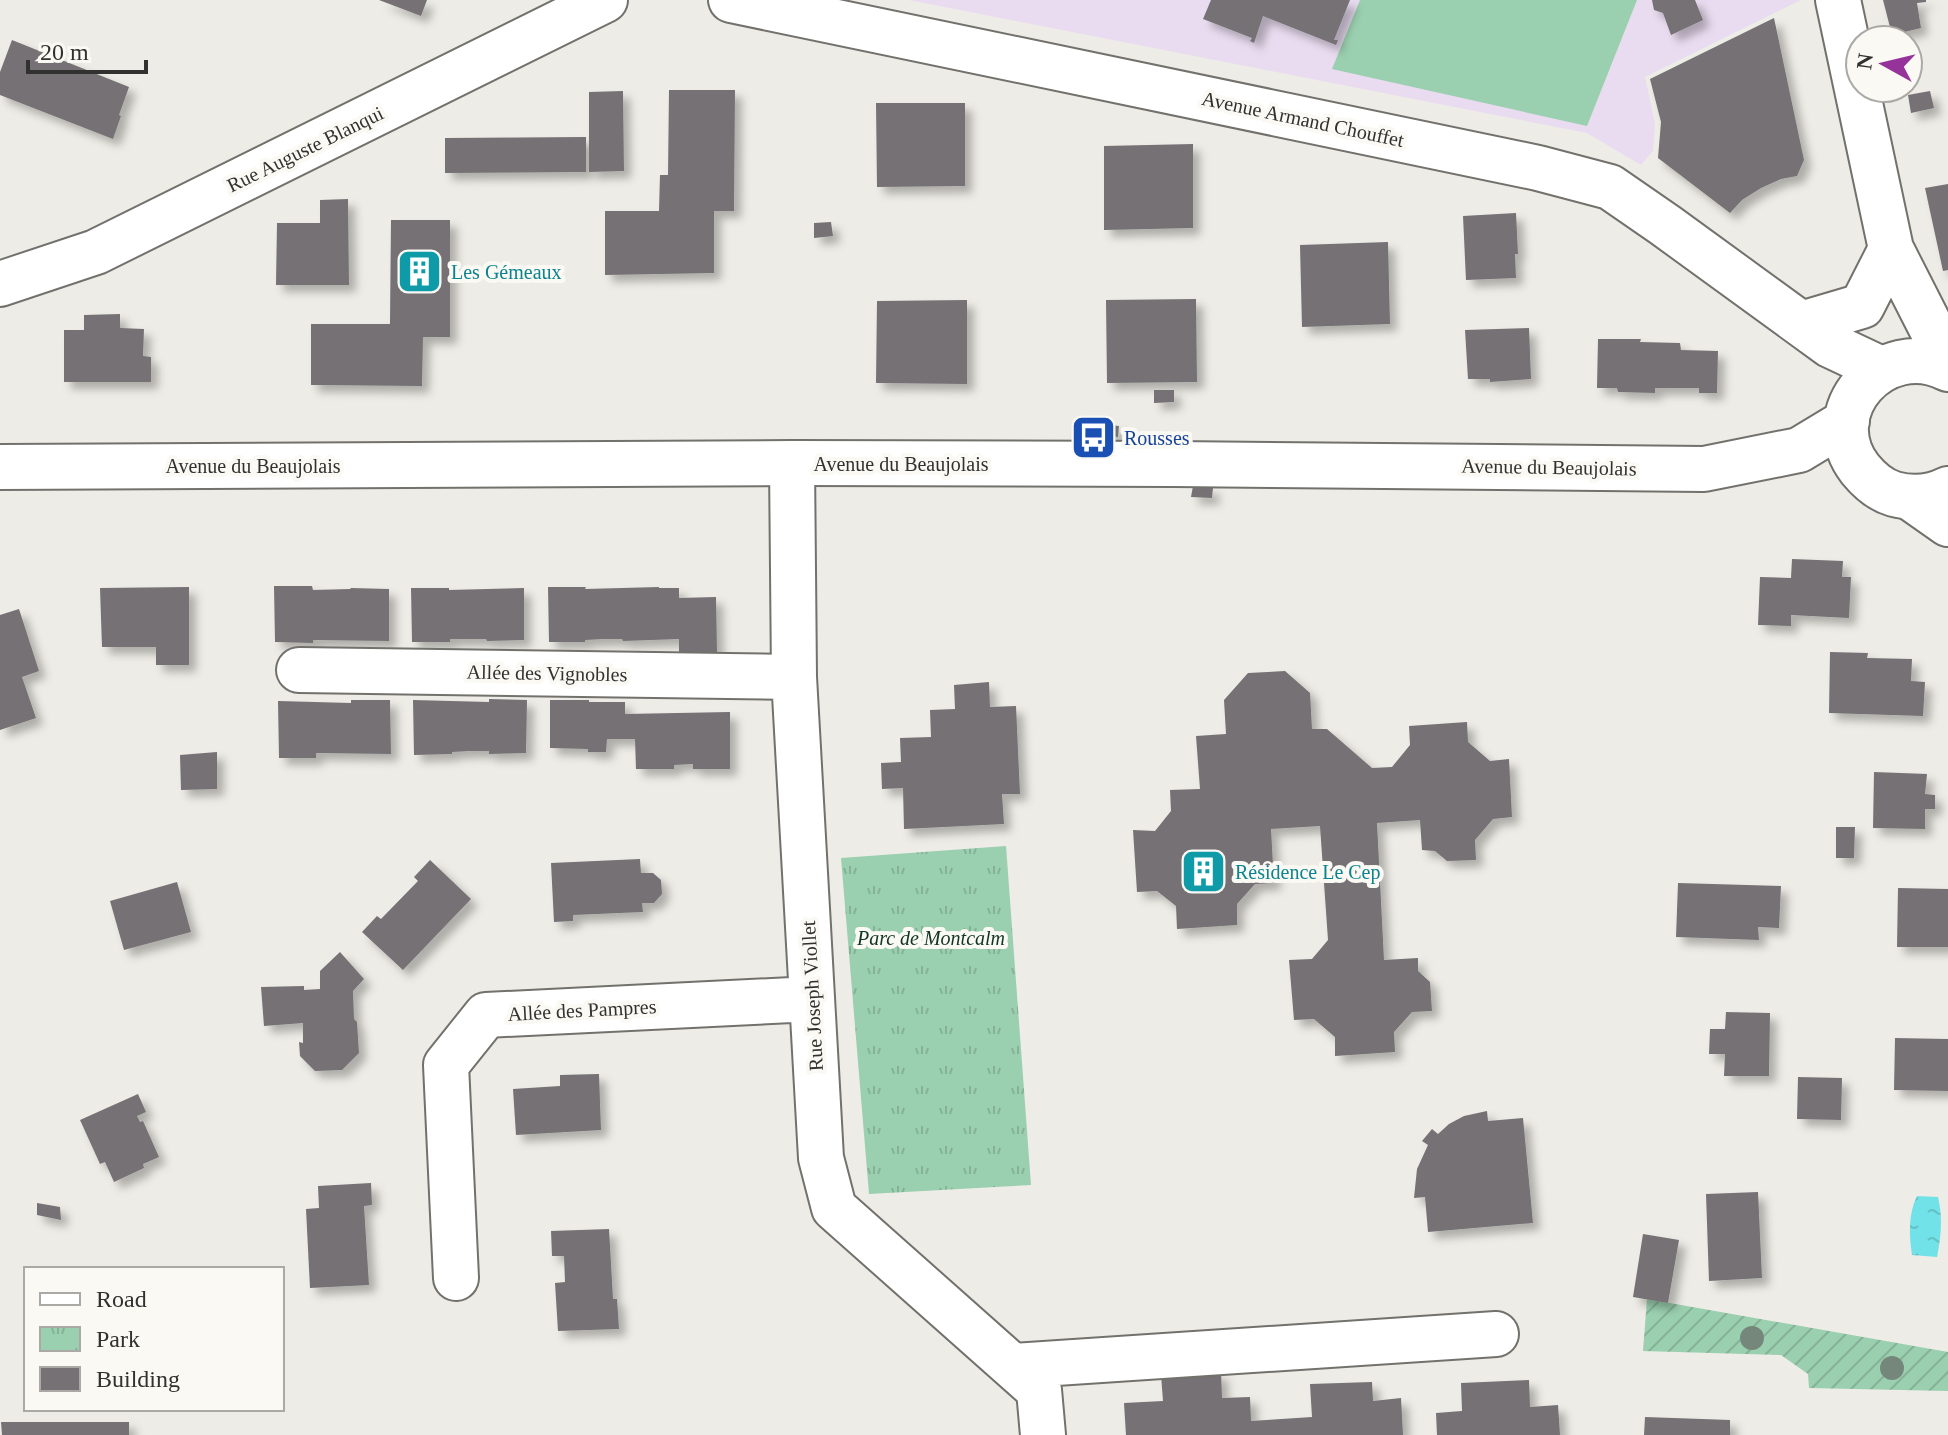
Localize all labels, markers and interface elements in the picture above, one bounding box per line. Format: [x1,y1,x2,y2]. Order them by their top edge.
scale bar [28,24,146,74]
north arrow [1844,24,1924,104]
text: 20 m [40,39,89,65]
text: N [1851,52,1878,71]
street label: Avenue Armand Chouffet [1200,87,1406,151]
street label: Rue Auguste Blanqui [223,101,388,197]
building icon: Les Gémeaux [396,248,444,296]
place label: Les Gémeaux [451,261,562,283]
bus stop icon: Rousses [1069,414,1117,462]
place label: Rousses [1124,427,1190,449]
street label: Avenue du Beaujolais [813,453,989,476]
street label: Avenue du Beaujolais [1461,454,1637,481]
street label: Avenue du Beaujolais [165,455,341,478]
street label: Allée des Vignobles [466,661,628,686]
building icon: Résidence Le Cep [1180,848,1228,896]
place label: Résidence Le Cep [1235,861,1381,884]
street label: Rue Joseph Viollet [797,920,828,1072]
park label: Parc de Montcalm [856,927,1005,949]
street label: Allée des Pampres [507,995,657,1026]
legend [24,1267,284,1411]
text: Road [96,1286,147,1312]
text: Park [96,1326,140,1352]
text: Building [96,1366,180,1392]

